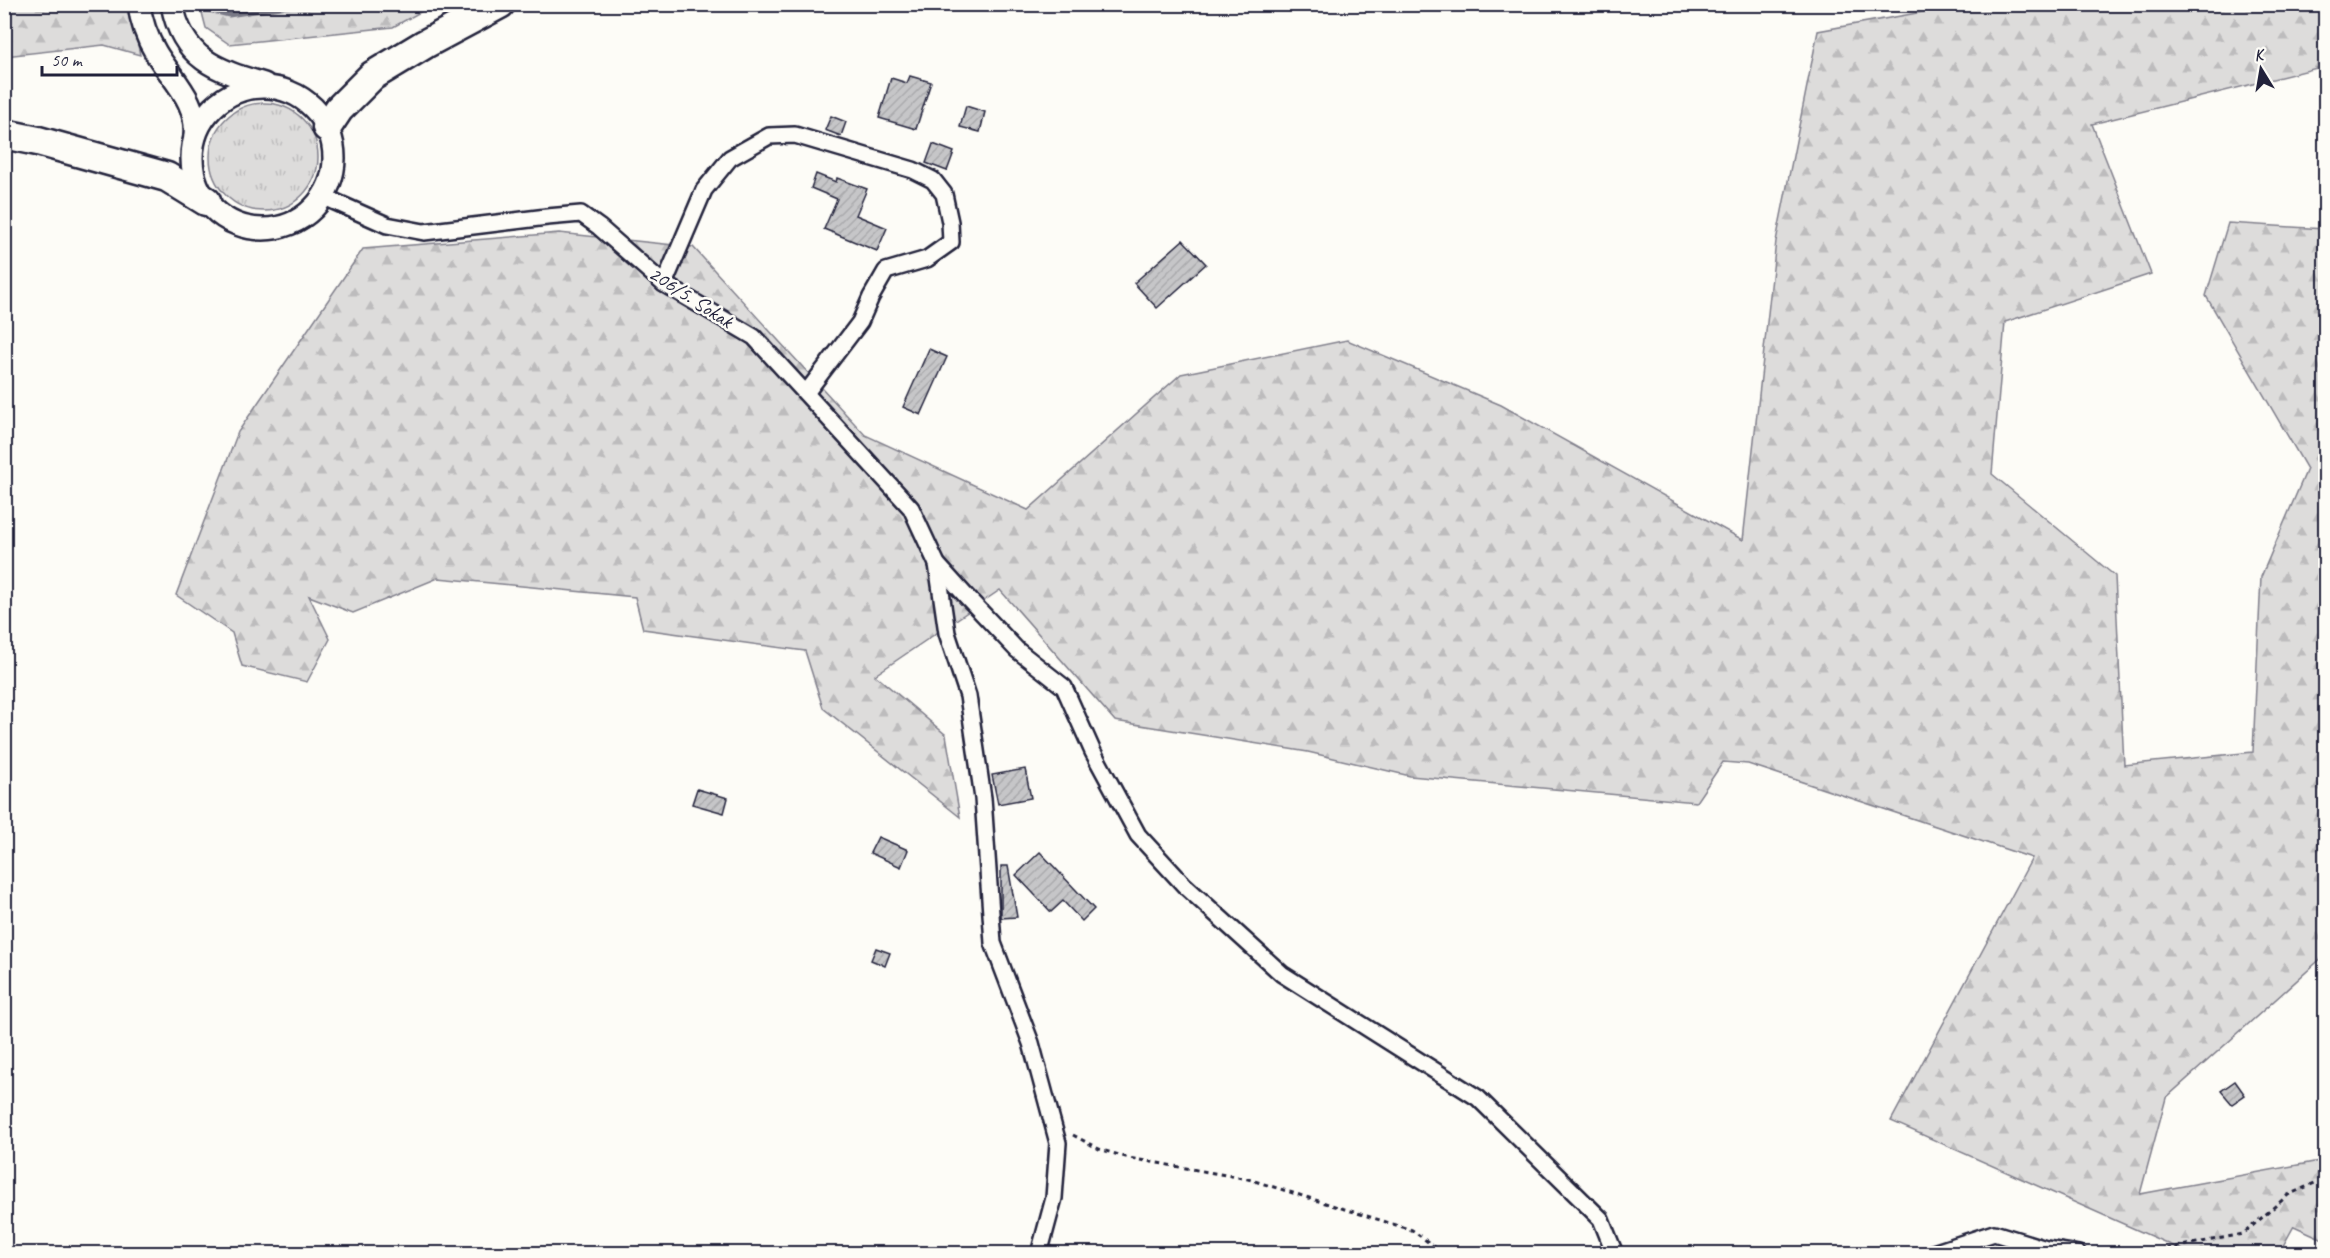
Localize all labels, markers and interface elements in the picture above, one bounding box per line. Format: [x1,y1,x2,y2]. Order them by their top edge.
scale bar [42,39,177,77]
north arrow [2231,39,2291,99]
text: K [2252,44,2268,66]
text: 50 m [51,49,84,71]
street label: 206/5. Sokak [644,260,739,335]

